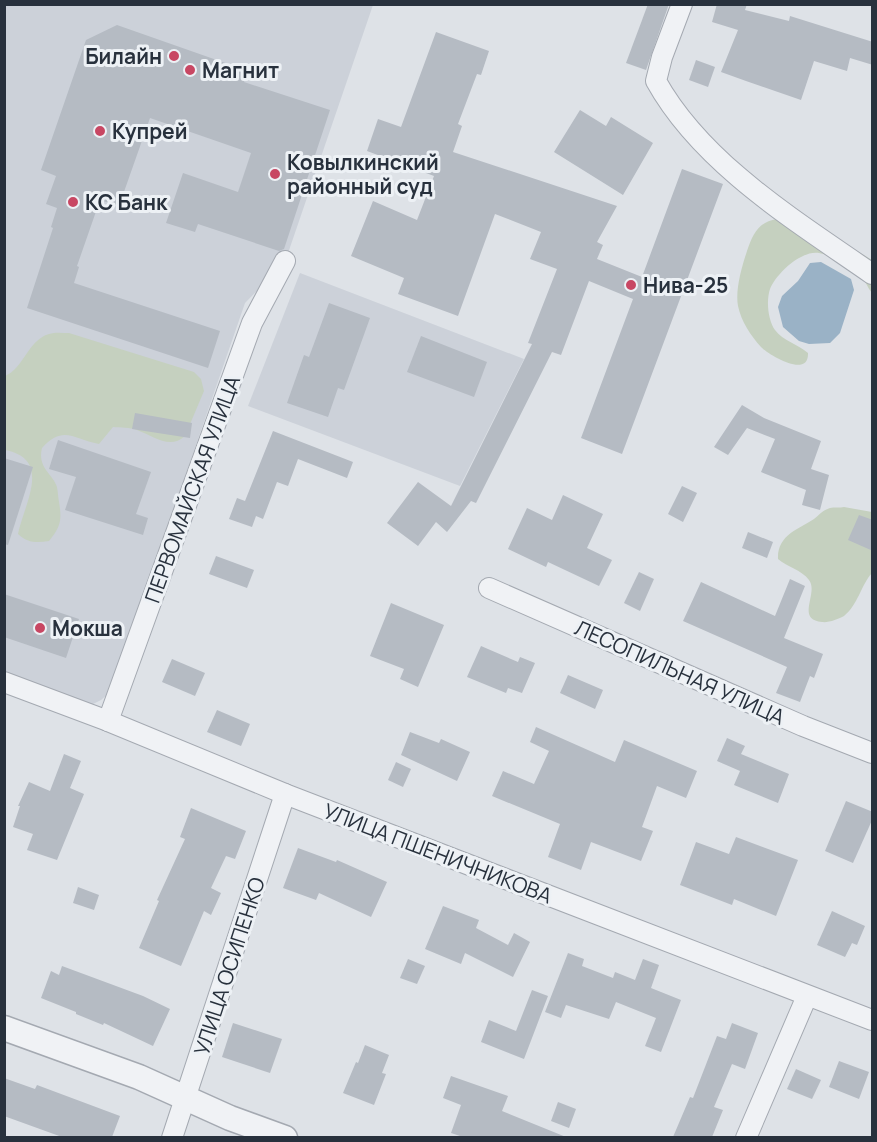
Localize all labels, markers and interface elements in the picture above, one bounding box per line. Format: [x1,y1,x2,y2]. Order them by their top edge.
place label: Билайн [85,42,162,70]
marker: Билайн [167,49,181,63]
place label: Магнит [202,56,279,84]
marker: Магнит [183,63,197,77]
place label: Купрей [112,117,188,145]
marker: Купрей [93,124,107,138]
place label: Ковылкинский районный суд [287,148,439,200]
marker: Ковылкинский районный суд [268,167,282,181]
place label: КС Банк [85,188,168,216]
marker: КС Банк [66,195,80,209]
place label: Нива-25 [643,271,728,299]
marker: Нива-25 [624,278,638,292]
street label: ПЕРВОМАЙСКАЯ УЛИЦА [138,372,246,606]
street label: ЛЕСОПИЛЬНАЯ УЛИЦА [571,613,789,731]
place label: Мокша [52,614,123,642]
marker: Мокша [33,621,47,635]
street label: УЛИЦА ПШЕНИЧНИКОВА [320,796,556,910]
street label: УЛИЦА ОСИПЕНКО [187,873,271,1059]

